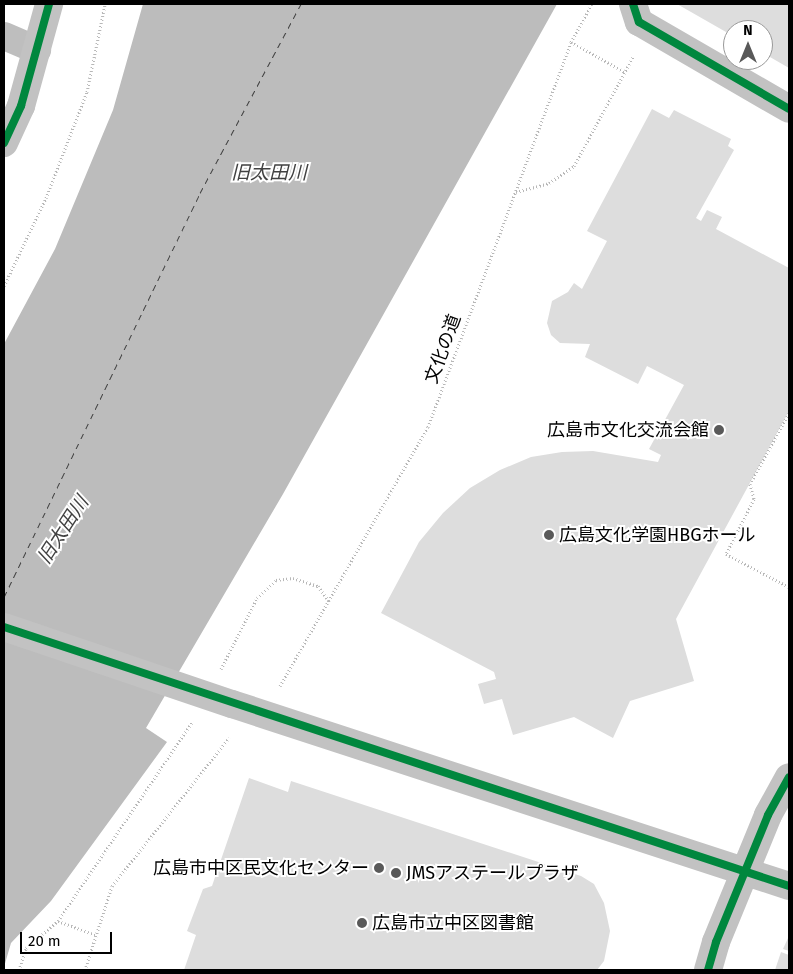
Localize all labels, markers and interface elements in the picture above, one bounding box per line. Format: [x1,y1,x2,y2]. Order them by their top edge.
north arrow [723,20,773,70]
text: N [743,22,753,39]
water label: 旧太田川 [231,162,307,184]
street label: 文化の道 [421,311,465,387]
place label: 広島市文化交流会館 [547,419,709,441]
marker: 広島市文化交流会館 [713,424,725,436]
water label: 旧太田川 [33,492,93,568]
place label: 広島文化学園HBGホール [559,524,756,546]
marker: 広島文化学園HBGホール [543,529,555,541]
place label: 広島市中区民文化センター [153,857,369,879]
marker: 広島市中区民文化センター [373,862,385,874]
place label: JMSアステールプラザ [406,862,579,884]
marker: JMSアステールプラザ [390,867,402,879]
place label: 広島市立中区図書館 [372,912,534,934]
marker: 広島市立中区図書館 [356,917,368,929]
scale bar [22,922,115,954]
text: 20 m [28,932,61,950]

